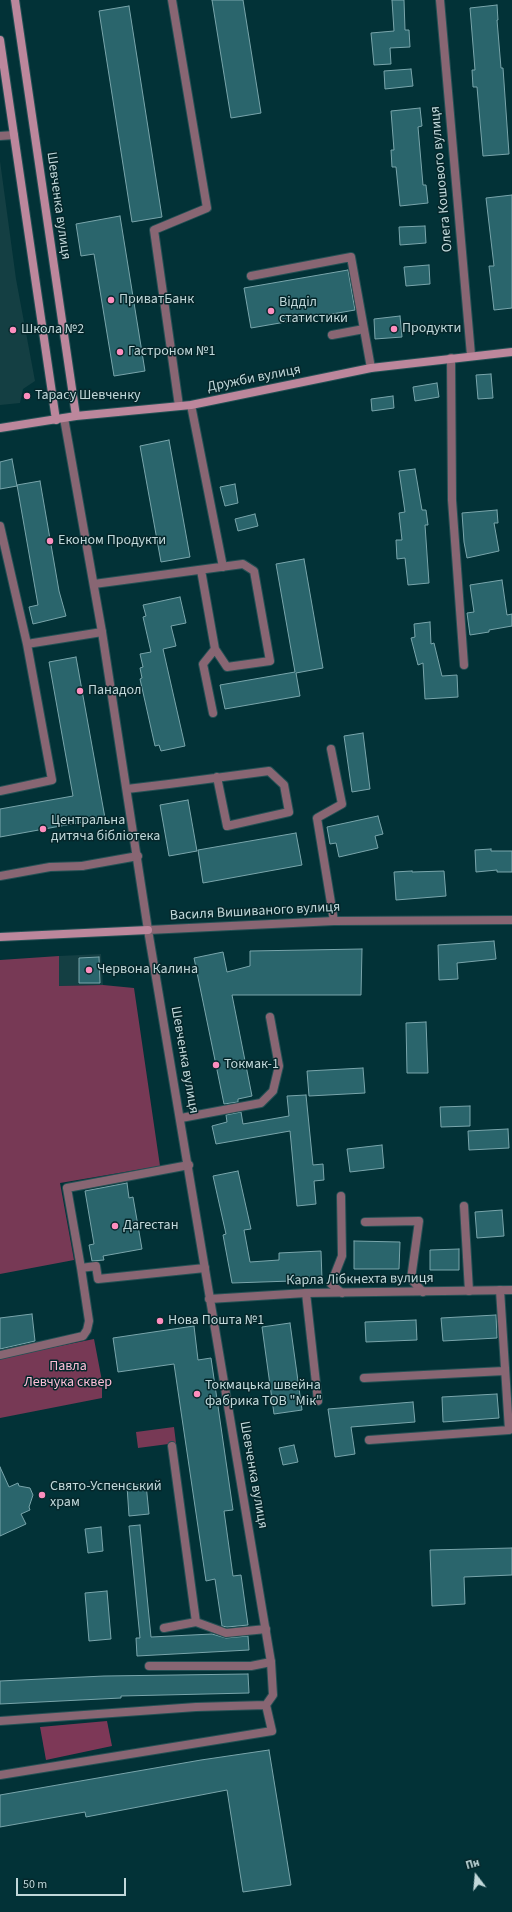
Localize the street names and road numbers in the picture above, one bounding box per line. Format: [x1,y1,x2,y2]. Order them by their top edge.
street label: Олега Кошового вулиця [427,105,457,253]
street label: Шевченка вулиця [42,151,74,261]
street label: Дружби вулиця [206,362,302,396]
street label: Василя Вишиваного вулиця [169,899,341,925]
street label: Шевченка вулиця [166,1005,202,1115]
street label: Карла Лібкнехта вулиця [286,1270,434,1290]
street label: Шевченка вулиця [235,1420,271,1530]

